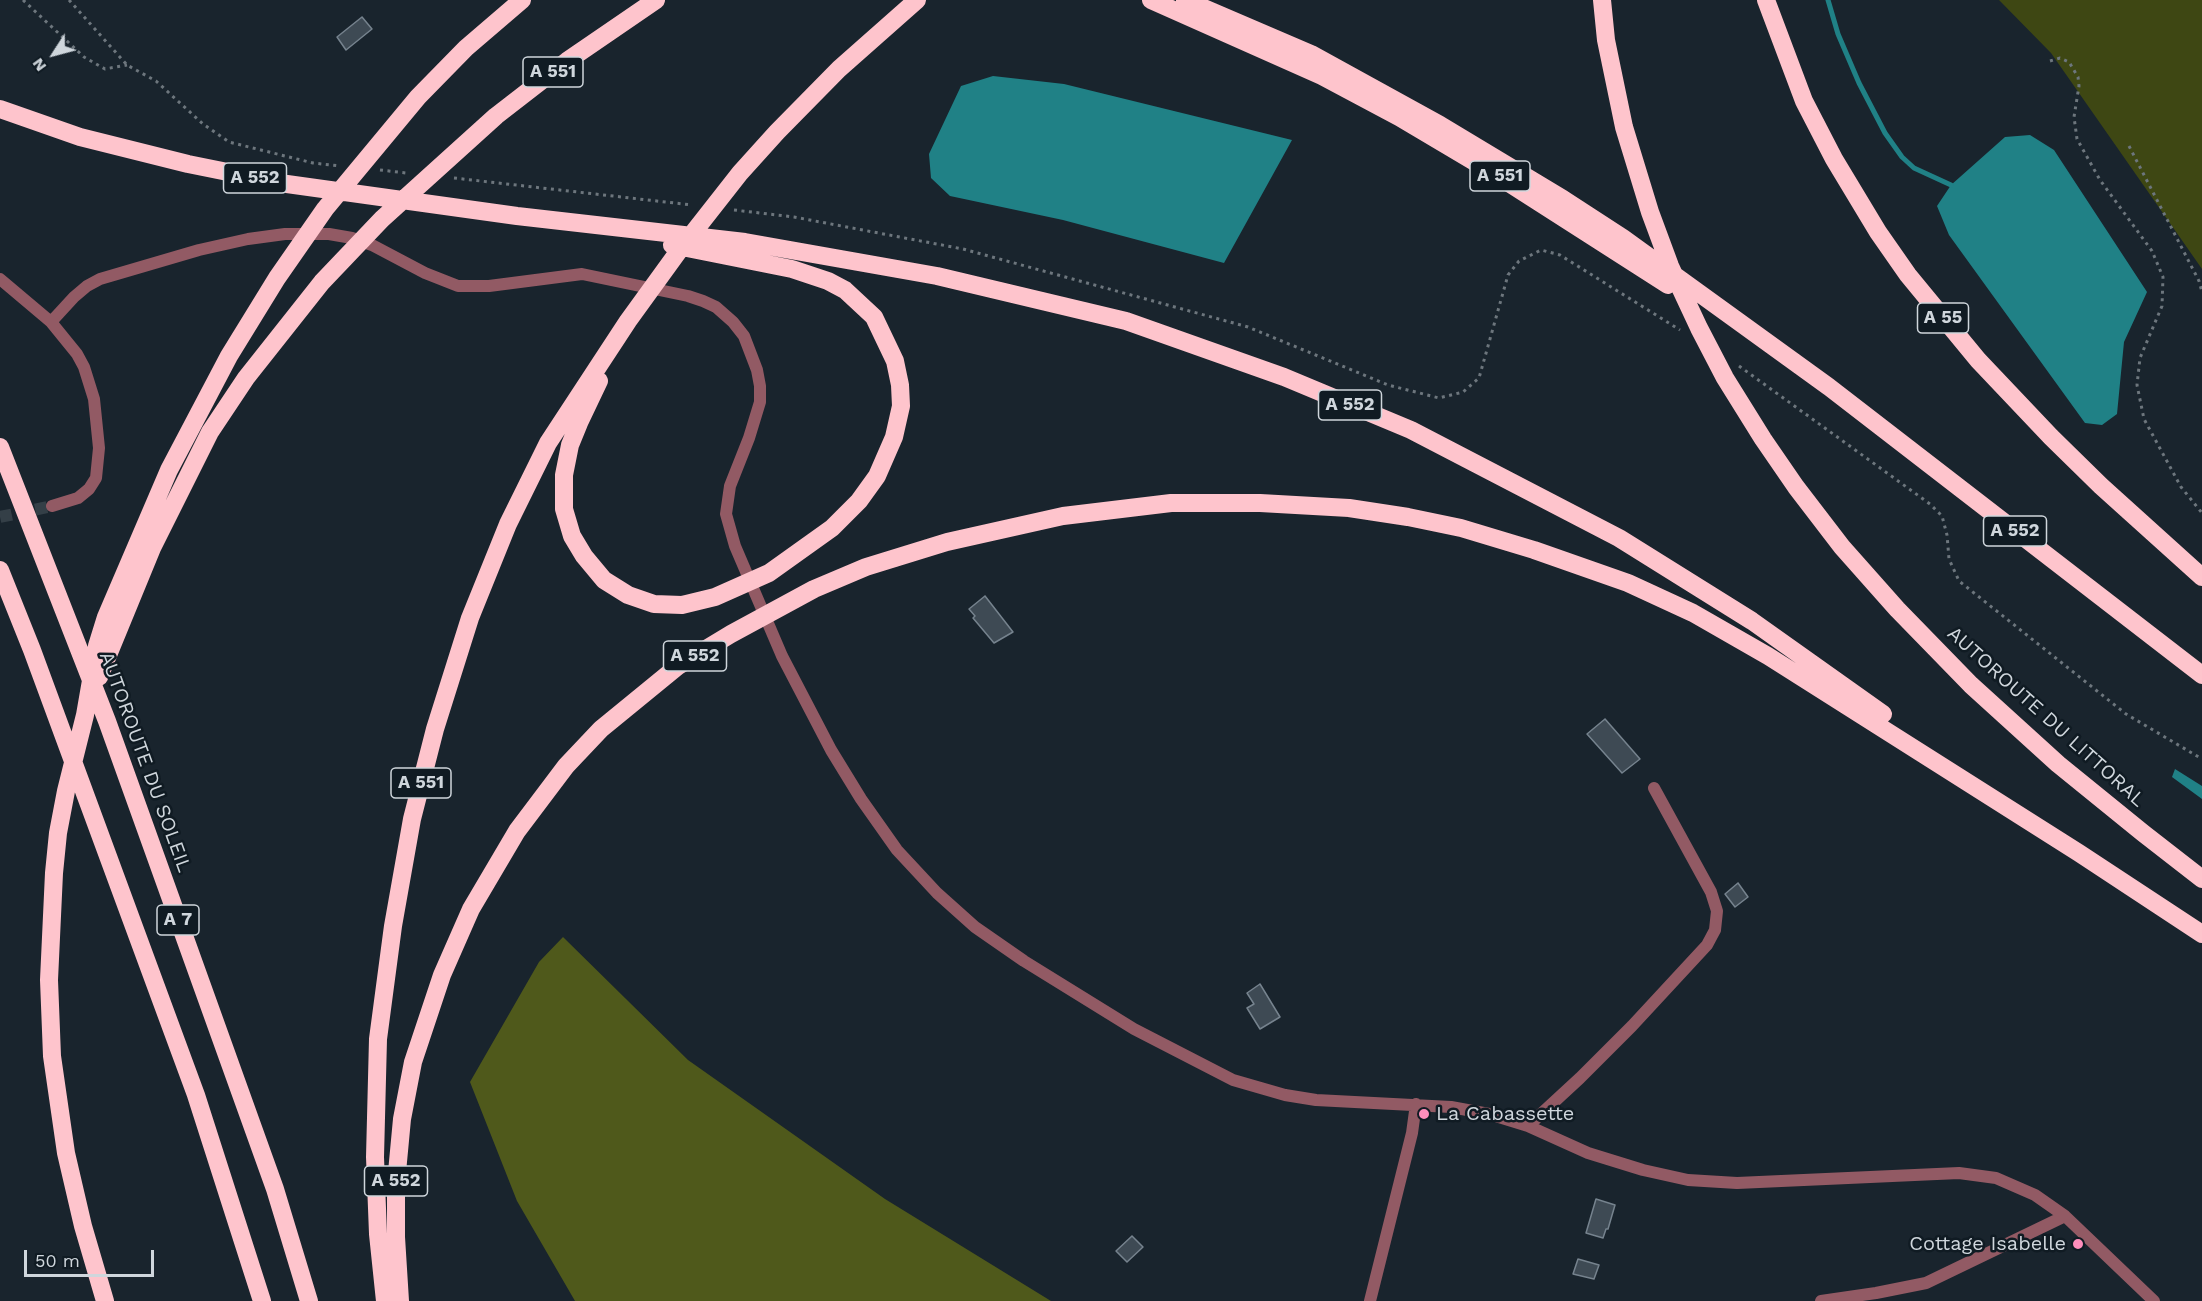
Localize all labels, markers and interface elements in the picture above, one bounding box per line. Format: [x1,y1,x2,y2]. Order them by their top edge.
north arrow [24,24,84,84]
text: N [28,54,50,75]
road number: A 551 [523,57,583,87]
road number: A 551 [1470,161,1530,191]
road number: A 552 [224,163,286,193]
road number: A 55 [1918,303,1968,333]
road number: A 552 [1318,390,1382,420]
road number: A 552 [1984,516,2046,546]
street label: AUTOROUTE DU LITTORAL [1942,622,2150,812]
road number: A 552 [664,641,726,671]
street label: AUTOROUTE DU SOLEIL [94,648,196,876]
road number: A 551 [391,768,451,798]
road number: A 7 [157,905,199,935]
place label: La Cabassette [1436,1102,1574,1126]
marker: La Cabassette [1417,1107,1431,1121]
road number: A 552 [364,1166,428,1196]
place label: Cottage Isabelle [1909,1232,2066,1256]
marker: Cottage Isabelle [2071,1237,2085,1251]
scale bar [27,1238,158,1276]
text: 50 m [35,1250,80,1271]

